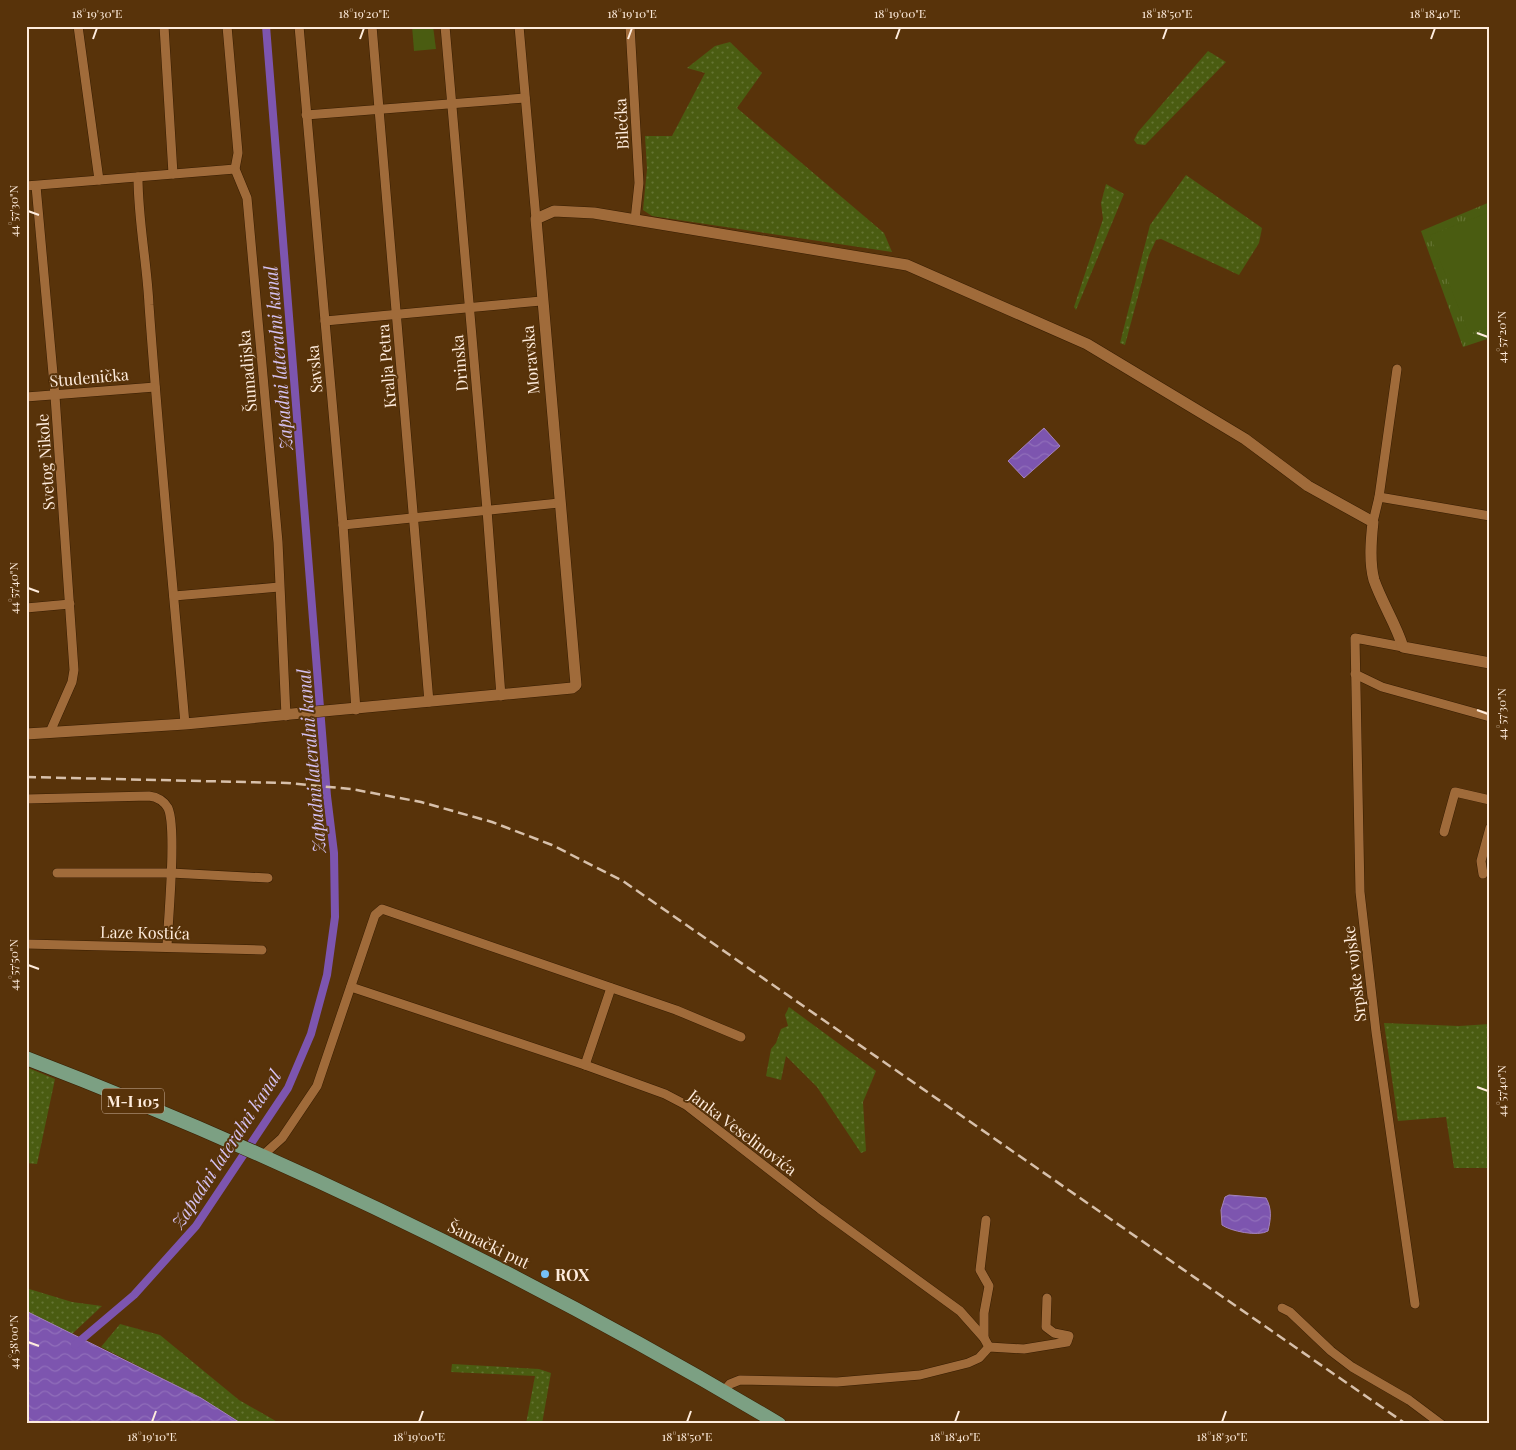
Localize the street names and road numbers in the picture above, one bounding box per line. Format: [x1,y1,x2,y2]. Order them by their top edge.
street label: Bilećka [609,98,633,150]
street label: Kralja Petra [372,323,400,409]
street label: Moravska [517,325,543,395]
street label: Šumadijska [233,329,261,413]
street label: Drinska [446,334,472,392]
street label: Savska [301,344,327,394]
street label: Studenička [48,363,130,391]
street label: Svetog Nikole [31,413,59,511]
street label: Laze Kostića [100,921,190,943]
street label: Srpske vojske [1338,925,1370,1023]
street label: Janka Veselinovića [684,1084,801,1180]
road number: M-I 105 [102,1088,164,1114]
street label: Šamački put [445,1215,534,1273]

